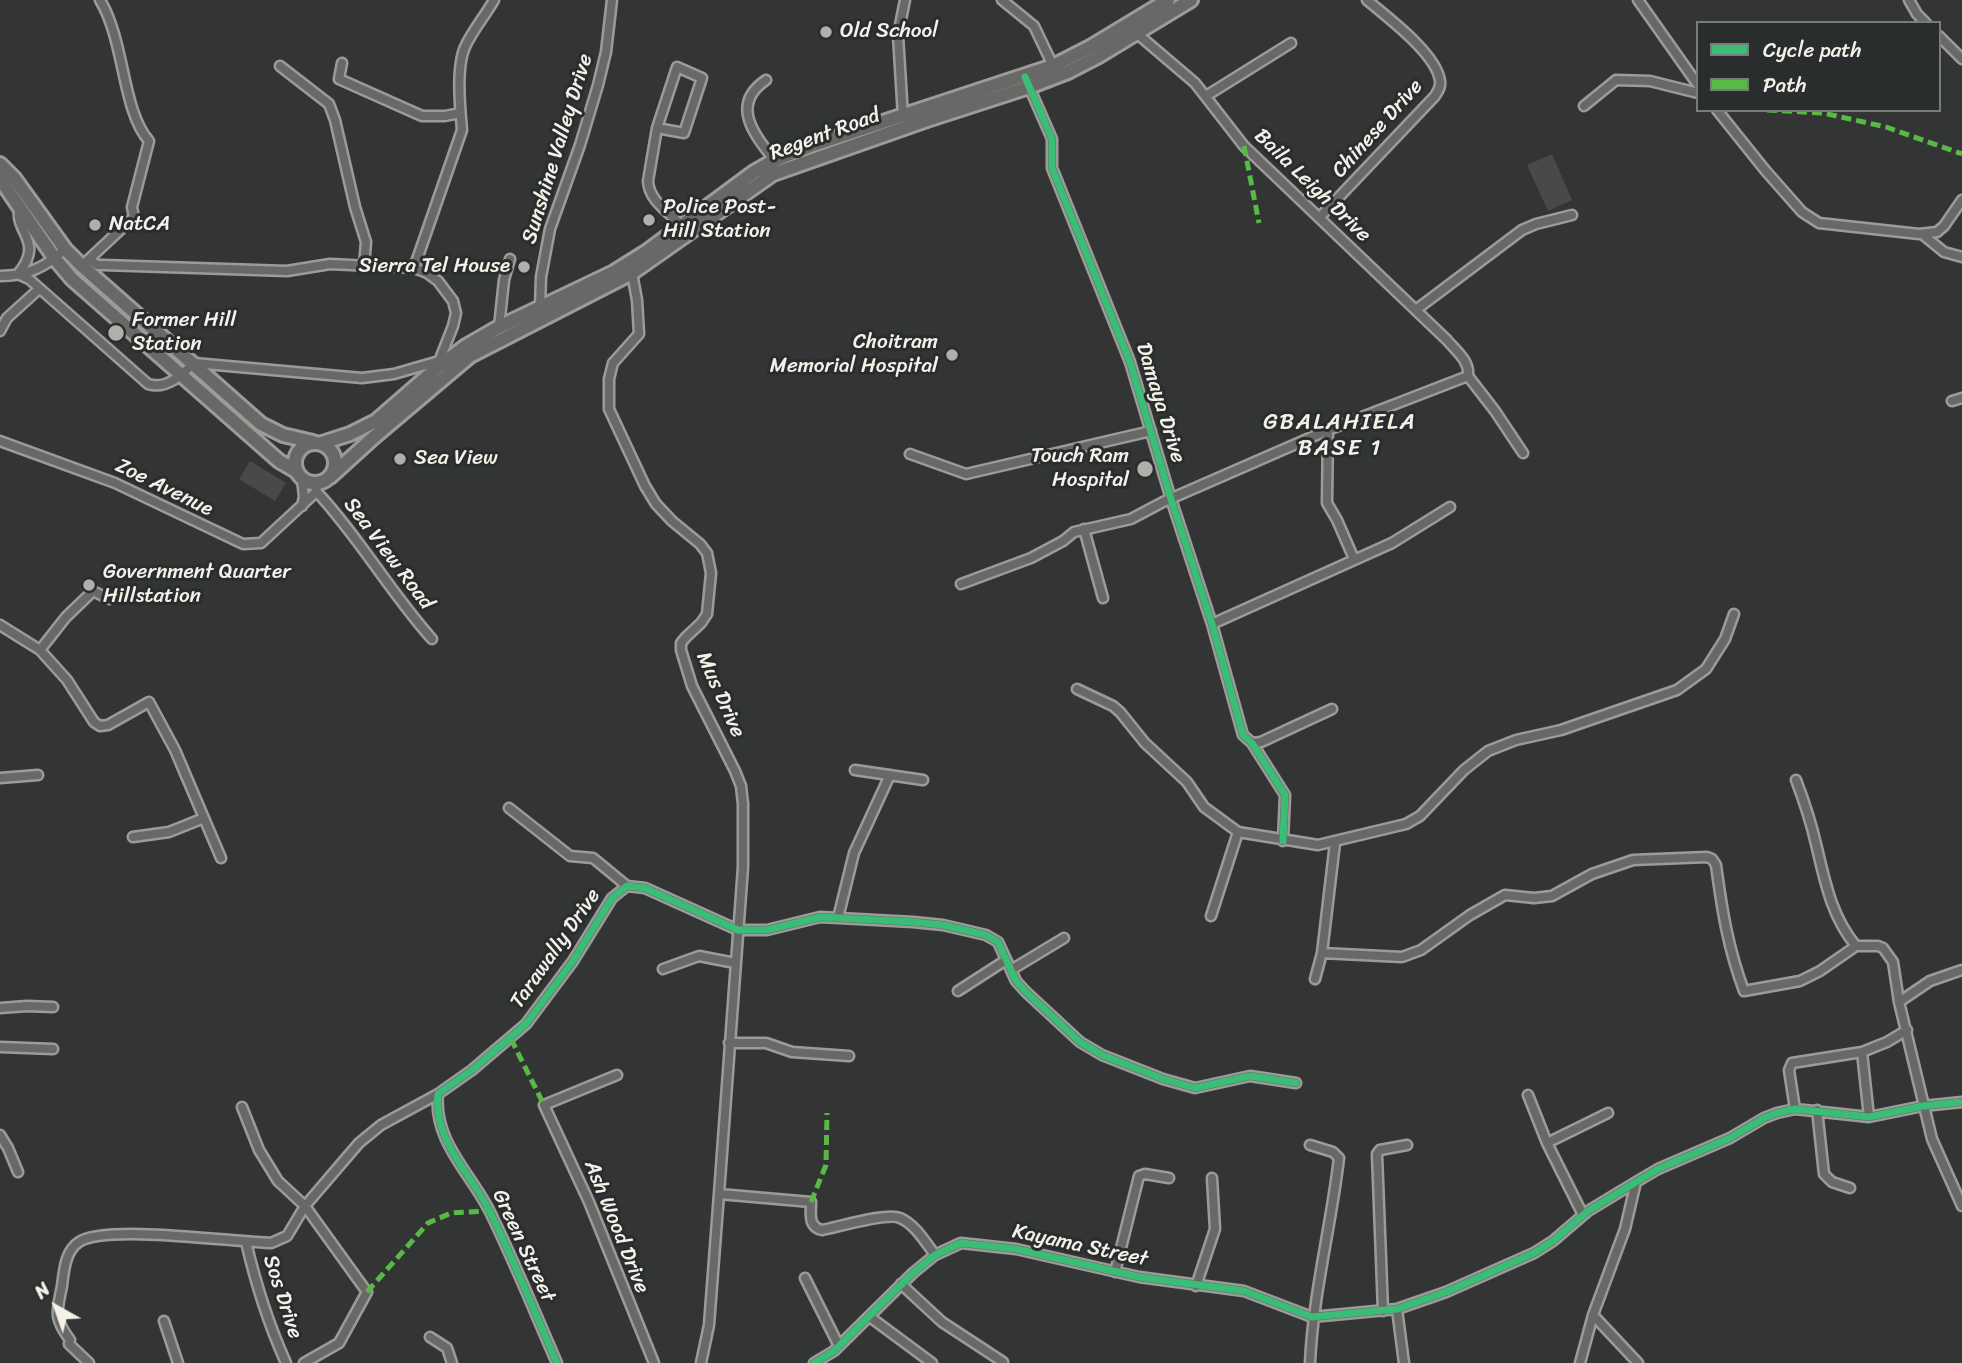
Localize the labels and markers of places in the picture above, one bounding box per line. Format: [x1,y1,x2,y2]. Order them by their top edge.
place label: Old School [840,19,938,45]
marker: Old School [818,24,834,40]
place label: Police Post- Hill Station [663,195,776,245]
place label: NatCA [109,212,170,238]
marker: Police Post- Hill Station [641,212,657,228]
marker: NatCA [87,217,103,233]
place label: Sierra Tel House [358,254,510,280]
marker: Sierra Tel House [516,259,532,275]
place label: Former Hill Station [132,308,236,358]
marker: Former Hill Station [106,323,126,343]
place label: Choitram Memorial Hospital [770,330,938,380]
marker: Choitram Memorial Hospital [944,347,960,363]
place label: Touch Ram Hospital [1031,444,1129,494]
place label: Sea View [414,446,498,472]
marker: Sea View [392,451,408,467]
marker: Touch Ram Hospital [1135,459,1155,479]
place label: Government Quarter Hillstation [103,560,291,610]
marker: Government Quarter Hillstation [81,577,97,593]

